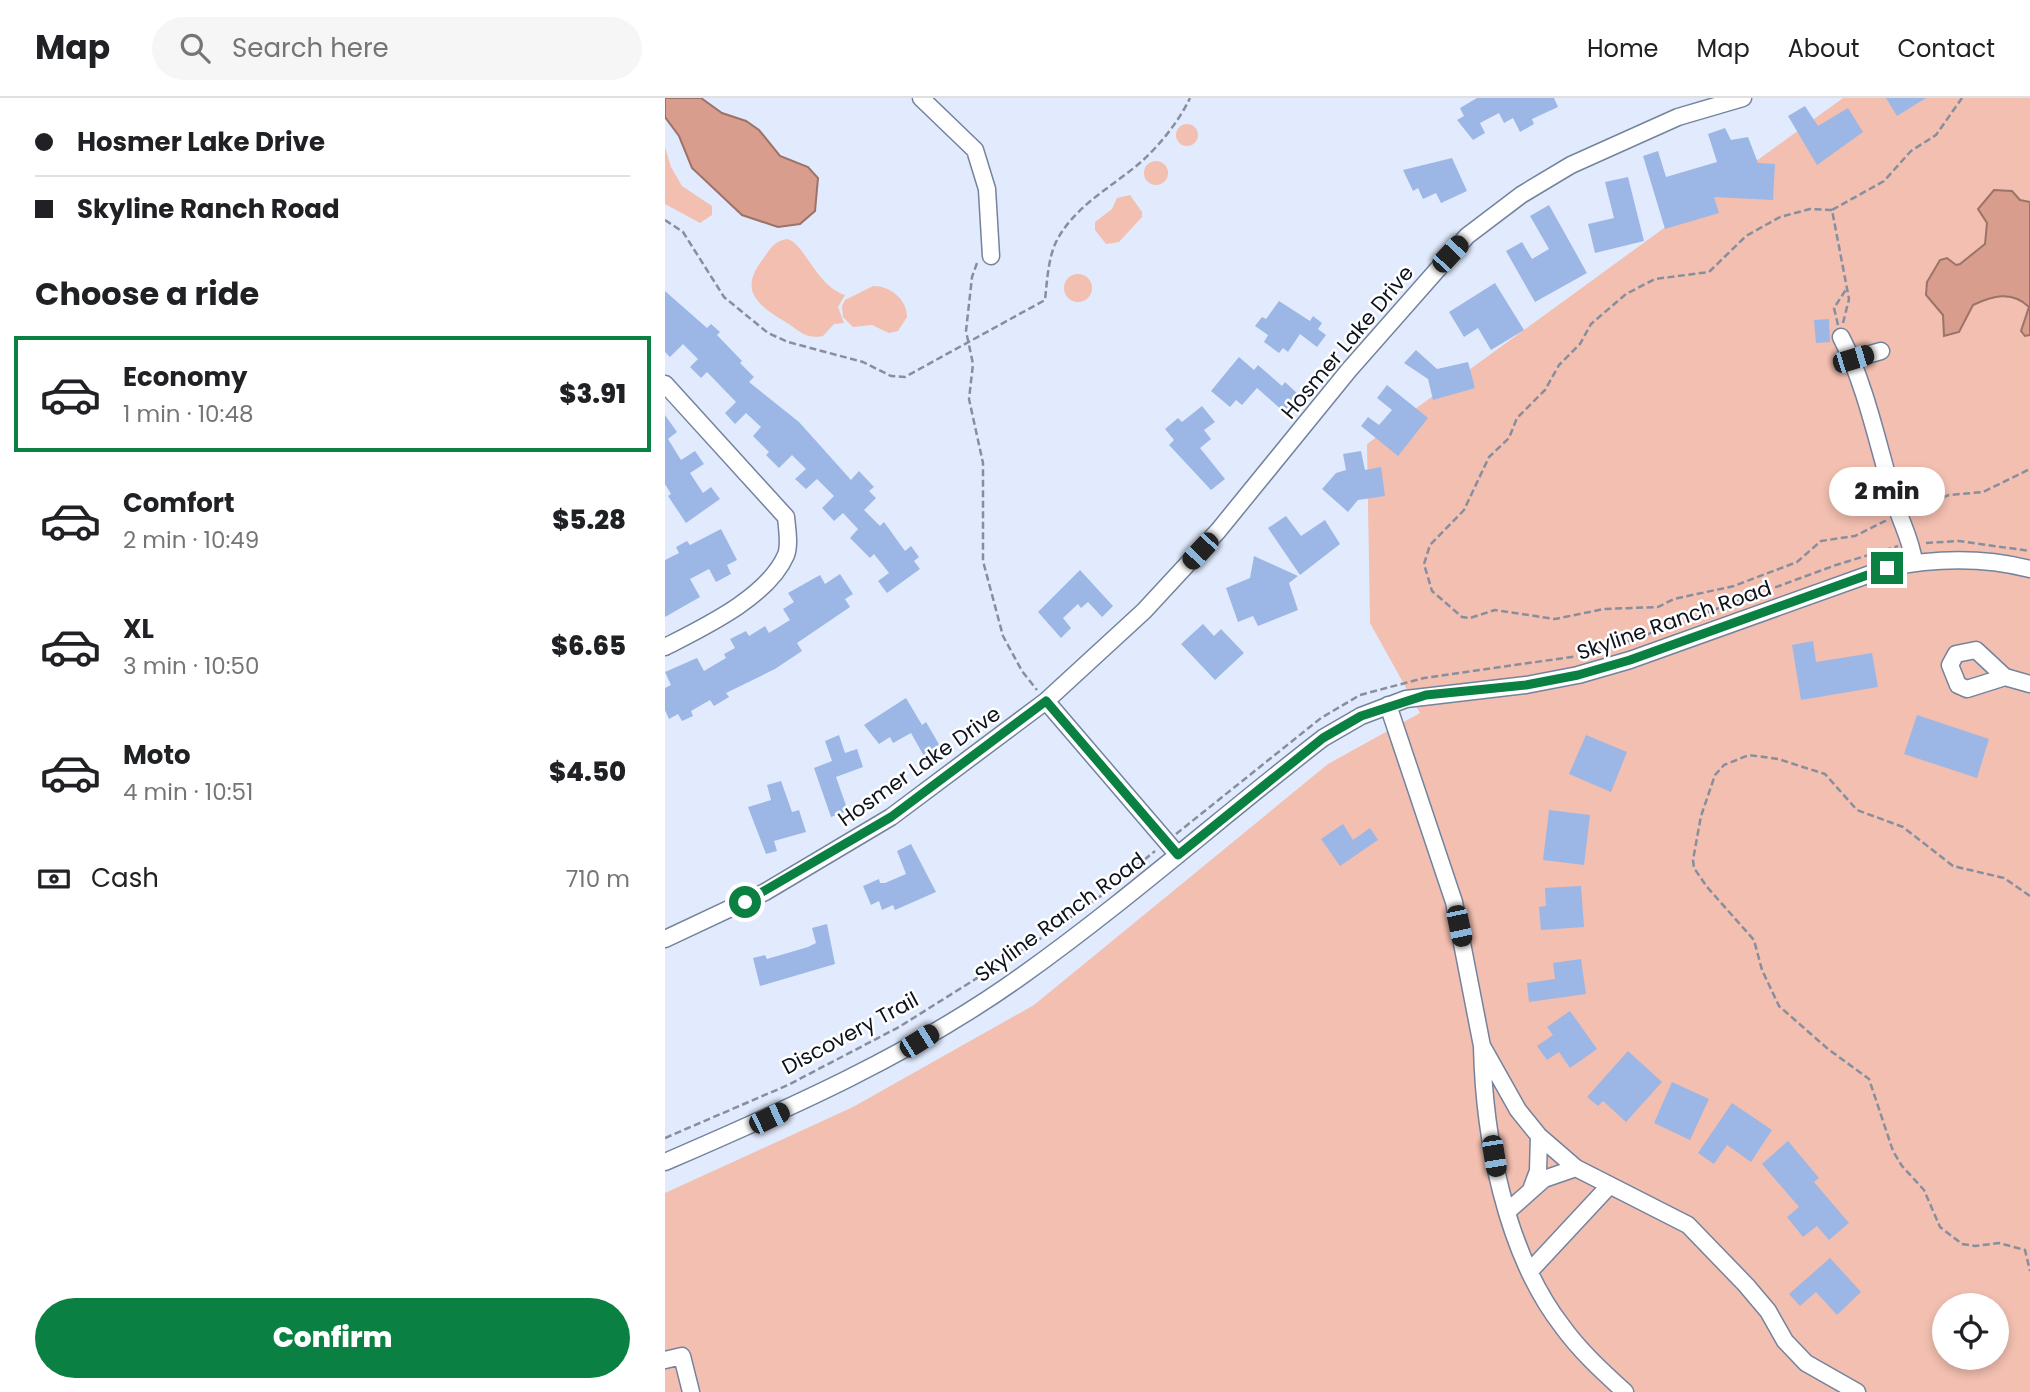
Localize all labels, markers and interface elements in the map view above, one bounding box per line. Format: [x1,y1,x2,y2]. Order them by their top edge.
search box [152,17,642,80]
text: Map [35,24,110,71]
icon: search [176,29,214,67]
text: Search here [232,30,389,66]
text: Home [1587,32,1659,65]
text: Map [1697,32,1750,65]
text: About [1788,32,1859,65]
text: Contact [1897,32,1995,65]
text: Hosmer Lake Drive [77,124,325,160]
text: Skyline Ranch Road [77,191,340,227]
car [1428,231,1473,277]
street label: Hosmer Lake Drive [1274,259,1420,425]
text: Choose a ride [35,271,259,316]
car [1830,343,1877,375]
text: Economy [123,359,247,395]
icon: car [39,363,102,426]
text: $3.91 [559,376,626,412]
text: 1 min · 10:48 [123,398,253,430]
callout: 2 min [1829,466,1945,516]
text: 2 min [1855,475,1919,507]
text: Comfort [123,485,235,521]
icon: car [39,489,102,552]
text: $5.28 [552,502,626,538]
text: 2 min · 10:49 [123,524,259,556]
car [1178,528,1223,574]
route end [1871,552,1903,584]
street label: Skyline Ranch Road [1573,573,1775,667]
text: XL [123,611,154,647]
icon: car [39,615,102,678]
text: $6.65 [551,628,626,664]
text: 3 min · 10:50 [123,650,260,682]
street label: Hosmer Lake Drive [832,699,1006,833]
text: Moto [123,737,191,773]
icon: car [39,741,102,804]
text: $4.50 [549,754,626,790]
text: 4 min · 10:51 [123,776,253,808]
street label: Skyline Ranch Road [969,845,1151,989]
icon: cash [35,860,73,898]
text: Cash [91,860,159,896]
text: 710 m [566,863,630,895]
route start [729,886,761,918]
car [1445,903,1474,949]
street label: Discovery Trail [777,985,923,1081]
car [896,1021,943,1061]
car [746,1099,793,1137]
car [1481,1134,1508,1178]
map controls [1932,1293,2009,1370]
button: locate [1932,1293,2009,1370]
button: Confirm [35,1298,630,1378]

